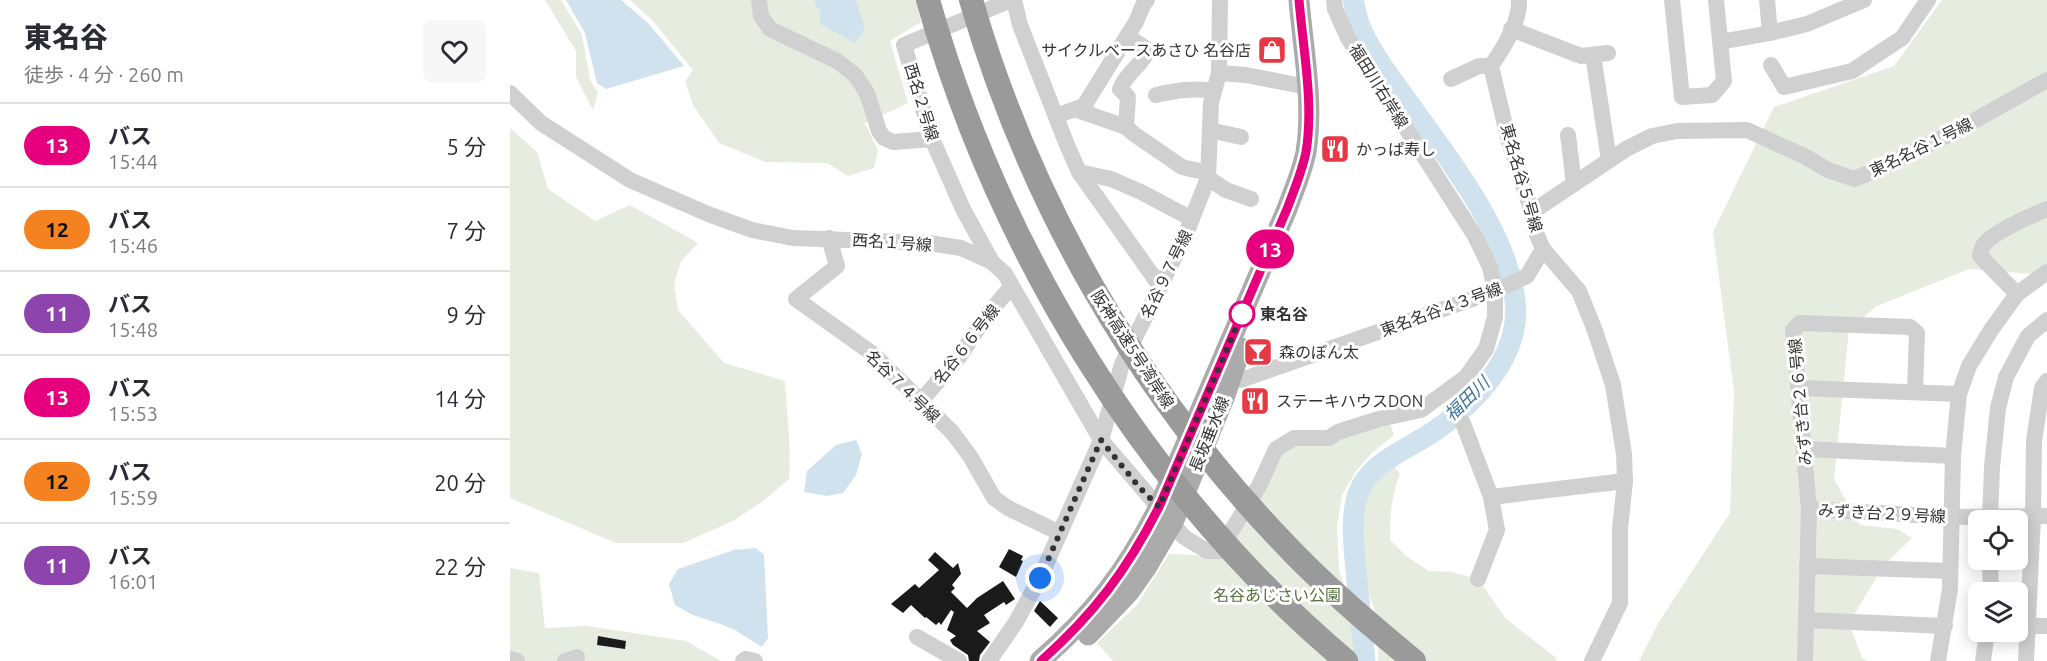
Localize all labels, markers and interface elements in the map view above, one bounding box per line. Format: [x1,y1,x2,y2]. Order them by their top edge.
button: heart [423,20,486,83]
text: 東名谷 [24,21,108,52]
shop icon: サイクルベースあさひ 名谷店 [1256,34,1288,66]
place label: サイクルベースあさひ 名谷店 [1041,41,1251,59]
street label: 福田川右岸線 [1346,41,1412,131]
street label: 西名２号線 [902,61,942,143]
text: 徒歩 · 4 分 · 260 m [24,63,184,86]
street label: 東名名谷１号線 [1867,114,1975,180]
street label: 東名名谷５号線 [1498,122,1546,234]
text: バス [108,123,152,148]
text: 13 [45,133,69,157]
restaurant icon: かっぱ寿し [1319,133,1351,165]
text: 5 分 [447,134,486,159]
place label: かっぱ寿し [1356,140,1436,158]
text: 15:44 [108,150,158,173]
text: バス [108,207,152,232]
text: 12 [45,217,69,241]
text: 7 分 [447,218,486,243]
street label: 名谷９７号線 [1137,227,1195,321]
street label: 西名１号線 [851,230,933,254]
line badge: 13 [1243,230,1297,268]
text: 15:46 [108,234,158,257]
text: 13 [1258,237,1282,261]
street label: 東名名谷４３号線 [1378,279,1504,339]
street label: 阪神高速5号湾岸線 [1088,287,1178,411]
text: バス [108,291,152,316]
text: 11 [45,301,69,325]
street label: 名谷６６号線 [929,301,1003,387]
marker: 東名谷 [1229,301,1255,327]
text: 9 分 [447,302,486,327]
place label: 東名谷 [1260,305,1308,323]
text: 15:48 [108,318,158,341]
bar icon: 森のぽん太 [1242,336,1274,368]
street label: みずき台２６号線 [1785,337,1815,467]
place label: 森のぽん太 [1279,343,1359,361]
street label: 名谷７４号線 [862,346,944,426]
water label: 福田川 [1440,371,1494,424]
text: バス [108,375,152,400]
text: 13 [45,385,69,409]
restaurant icon: ステーキハウスDON [1239,385,1271,417]
text: 14 分 [434,386,486,411]
place label: ステーキハウスDON [1276,392,1423,410]
street label: 長坂垂水線 [1186,394,1232,474]
text: 15:53 [108,402,158,425]
text: バス [108,459,152,484]
text: 12 [45,469,69,493]
text: 20 分 [434,470,486,495]
text: 15:59 [108,486,158,509]
street label: みずき台２９号線 [1818,501,1946,525]
map controls [1968,510,2028,642]
button: locate [1968,510,2028,570]
text: バス [108,543,152,568]
text: 11 [45,553,69,577]
text: 22 分 [434,554,486,579]
your location [1025,563,1055,593]
text: 16:01 [108,570,158,593]
button: layers [1968,582,2028,642]
park label: 名谷あじさい公園 [1213,586,1341,604]

